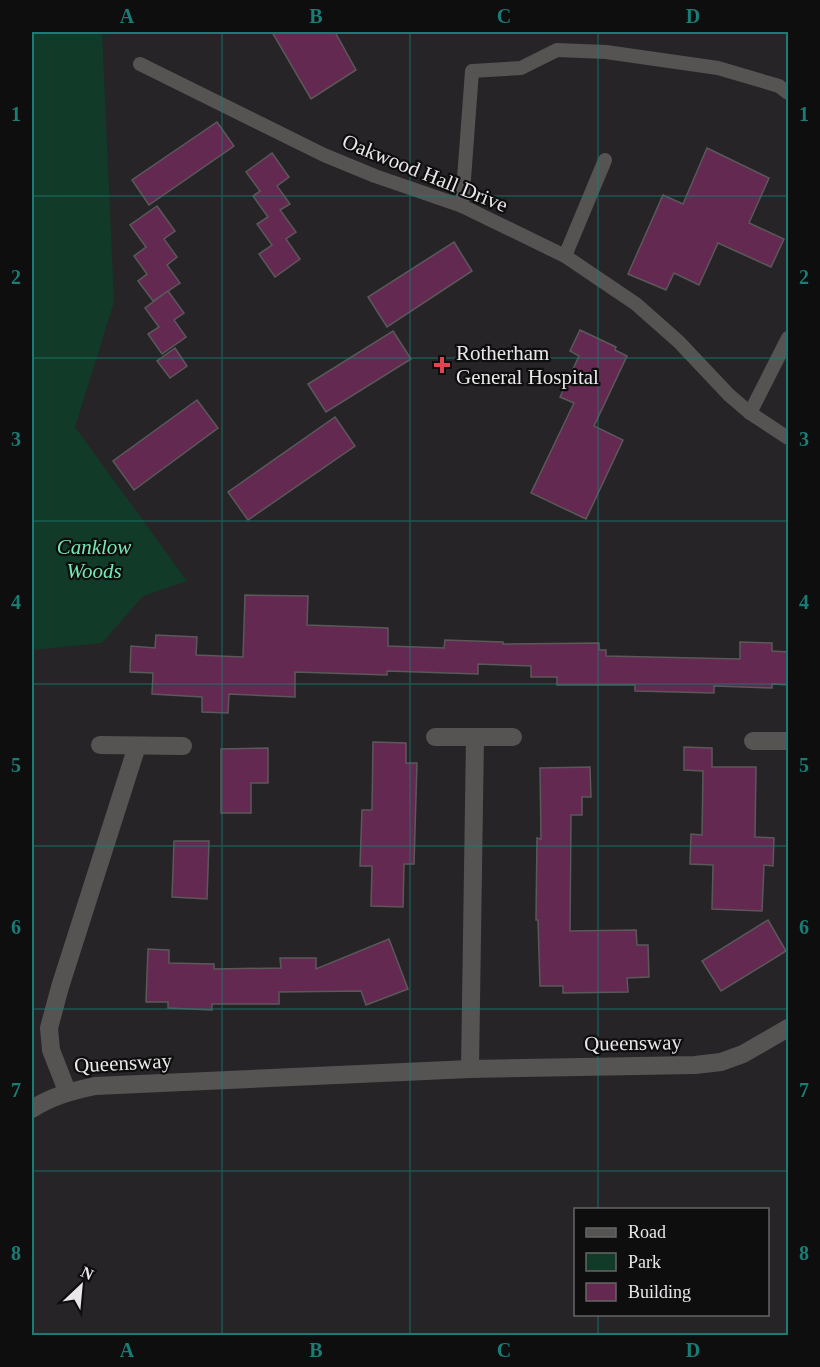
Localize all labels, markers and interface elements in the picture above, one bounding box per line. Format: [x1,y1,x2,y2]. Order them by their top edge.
text: A [120,5,135,27]
text: B [309,5,323,27]
text: C [497,5,511,27]
text: D [686,5,700,27]
text: 1 [11,103,21,125]
text: 1 [799,103,809,125]
street label: Oakwood Hall Drive [339,129,511,217]
text: 2 [11,266,21,288]
text: 2 [799,266,809,288]
place label: Rotherham General Hospital [456,341,599,389]
marker: Rotherham General Hospital [433,356,451,374]
text: 3 [11,428,21,450]
text: 3 [799,428,809,450]
park label: Canklow Woods [57,535,131,583]
text: 4 [11,591,21,613]
text: 4 [799,591,809,613]
text: 5 [11,754,21,776]
text: 5 [799,754,809,776]
text: 6 [11,916,21,938]
text: 6 [799,916,809,938]
street label: Queensway [584,1030,683,1056]
street label: Queensway [73,1048,173,1078]
text: 7 [11,1079,21,1101]
text: 7 [799,1079,809,1101]
legend [574,1208,769,1316]
text: Road [628,1222,666,1242]
text: 8 [11,1242,21,1264]
text: 8 [799,1242,809,1264]
text: Park [628,1252,661,1272]
north arrow [51,1256,111,1316]
text: N [78,1263,97,1283]
text: Building [628,1282,691,1302]
text: A [120,1339,135,1361]
text: B [309,1339,323,1361]
text: C [497,1339,511,1361]
text: D [686,1339,700,1361]

